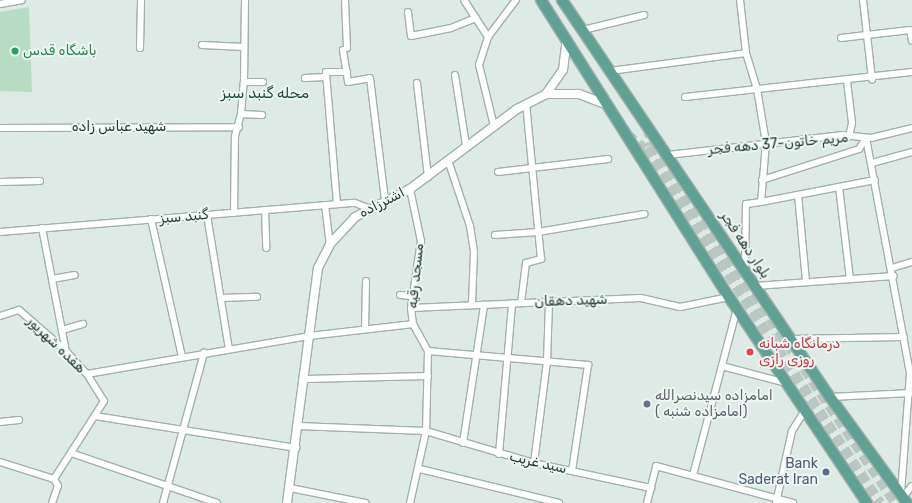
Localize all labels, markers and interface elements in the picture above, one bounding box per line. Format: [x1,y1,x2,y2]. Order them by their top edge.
place label: باشگاه قدس [23,43,96,59]
marker: باشگاه قدس [10,46,20,56]
district label: محله گنبد سبز [221,85,309,103]
street label: شهید عباس زاده [72,119,166,135]
street label: مریم خاتون-37 دهه فجر [707,130,849,158]
street label: اشترزاده [356,184,408,222]
street label: گنبد سبز [159,207,209,227]
street label: بلوار دهه فجر [716,208,774,282]
street label: مسجد رقیه [404,243,428,309]
street label: شهید دهقان [534,291,608,311]
street label: هفده شهریور [23,313,89,377]
place label: درمانگاه شبانه روزی رازی [759,336,840,368]
marker: درمانگاه شبانه روزی رازی [744,346,756,358]
place label: امامزاده سیدنصرالله ( امامزاده شنبه) [655,388,773,420]
marker: امامزاده سیدنصرالله ( امامزاده شنبه) [642,399,652,409]
street label: سید غریب [508,448,568,478]
place label: Bank Saderat Iran [738,456,818,488]
marker: Bank Saderat Iran [821,467,831,477]

